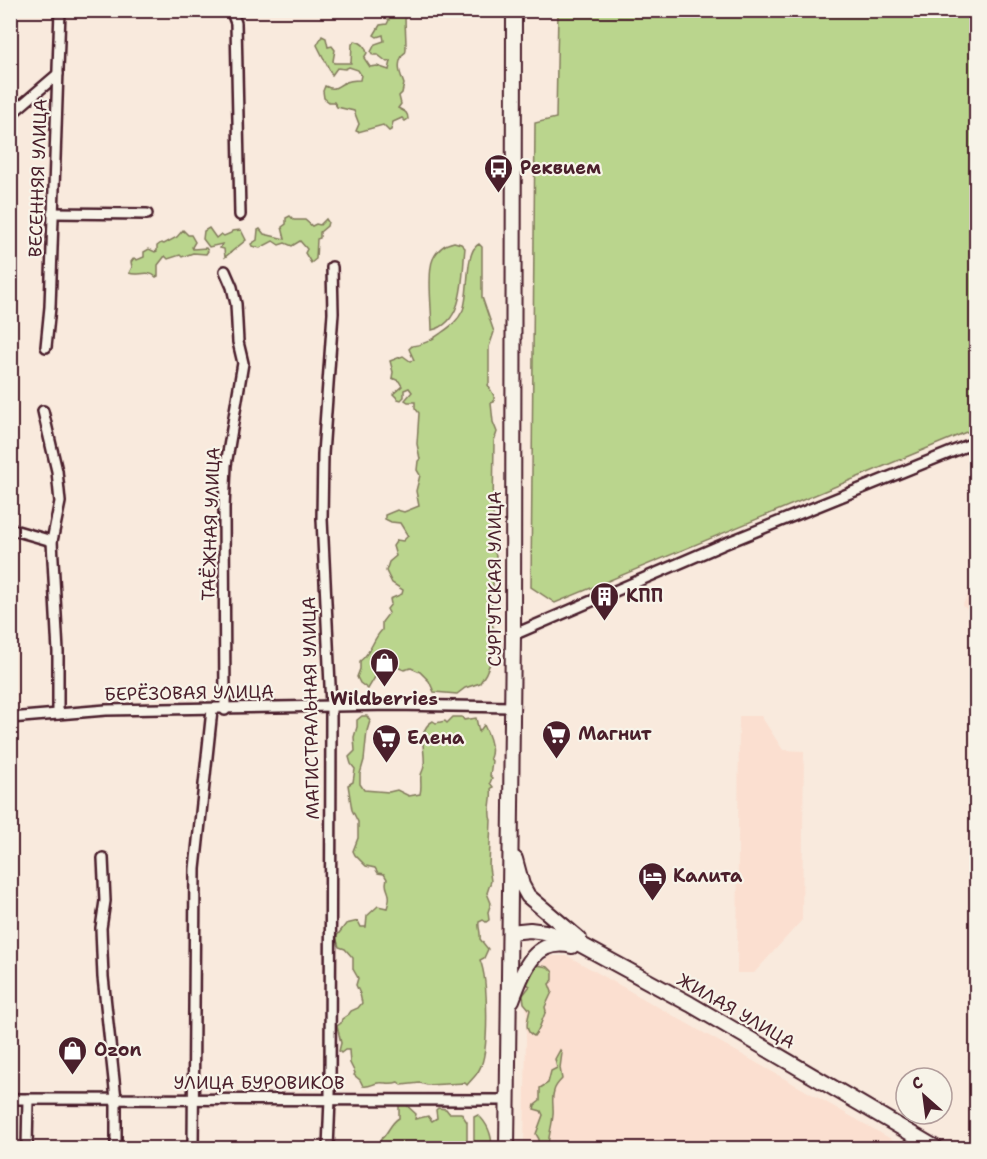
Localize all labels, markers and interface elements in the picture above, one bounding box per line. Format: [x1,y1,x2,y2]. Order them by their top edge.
street label: ВЕСЕННЯЯ УЛИЦА [23,98,53,258]
bus stop icon: Реквием [483,152,515,194]
place label: Реквием [520,156,601,180]
street label: ТАЁЖНАЯ УЛИЦА [196,447,226,601]
street label: СУРГУТСКАЯ УЛИЦА [483,491,507,667]
building icon: КПП [589,580,621,622]
place label: КПП [626,584,663,608]
street label: МАГИСТРАЛЬНАЯ УЛИЦА [297,596,325,820]
shop icon: Wildberries [368,646,400,688]
street label: БЕРЁЗОВАЯ УЛИЦА [104,680,274,706]
place label: Wildberries [330,687,438,711]
supermarket icon: Магнит [541,718,573,760]
supermarket icon: Елена [370,722,402,764]
place label: Магнит [578,722,652,746]
place label: Елена [407,726,465,750]
hotel icon: Калита [636,860,668,902]
place label: Калита [673,864,743,888]
street label: ЖИЛАЯ УЛИЦА [673,968,799,1054]
shop icon: Ozon [57,1034,89,1076]
place label: Ozon [94,1038,141,1062]
north arrow [894,1066,954,1126]
street label: УЛИЦА БУРОВИКОВ [173,1071,345,1095]
text: С [908,1072,927,1095]

